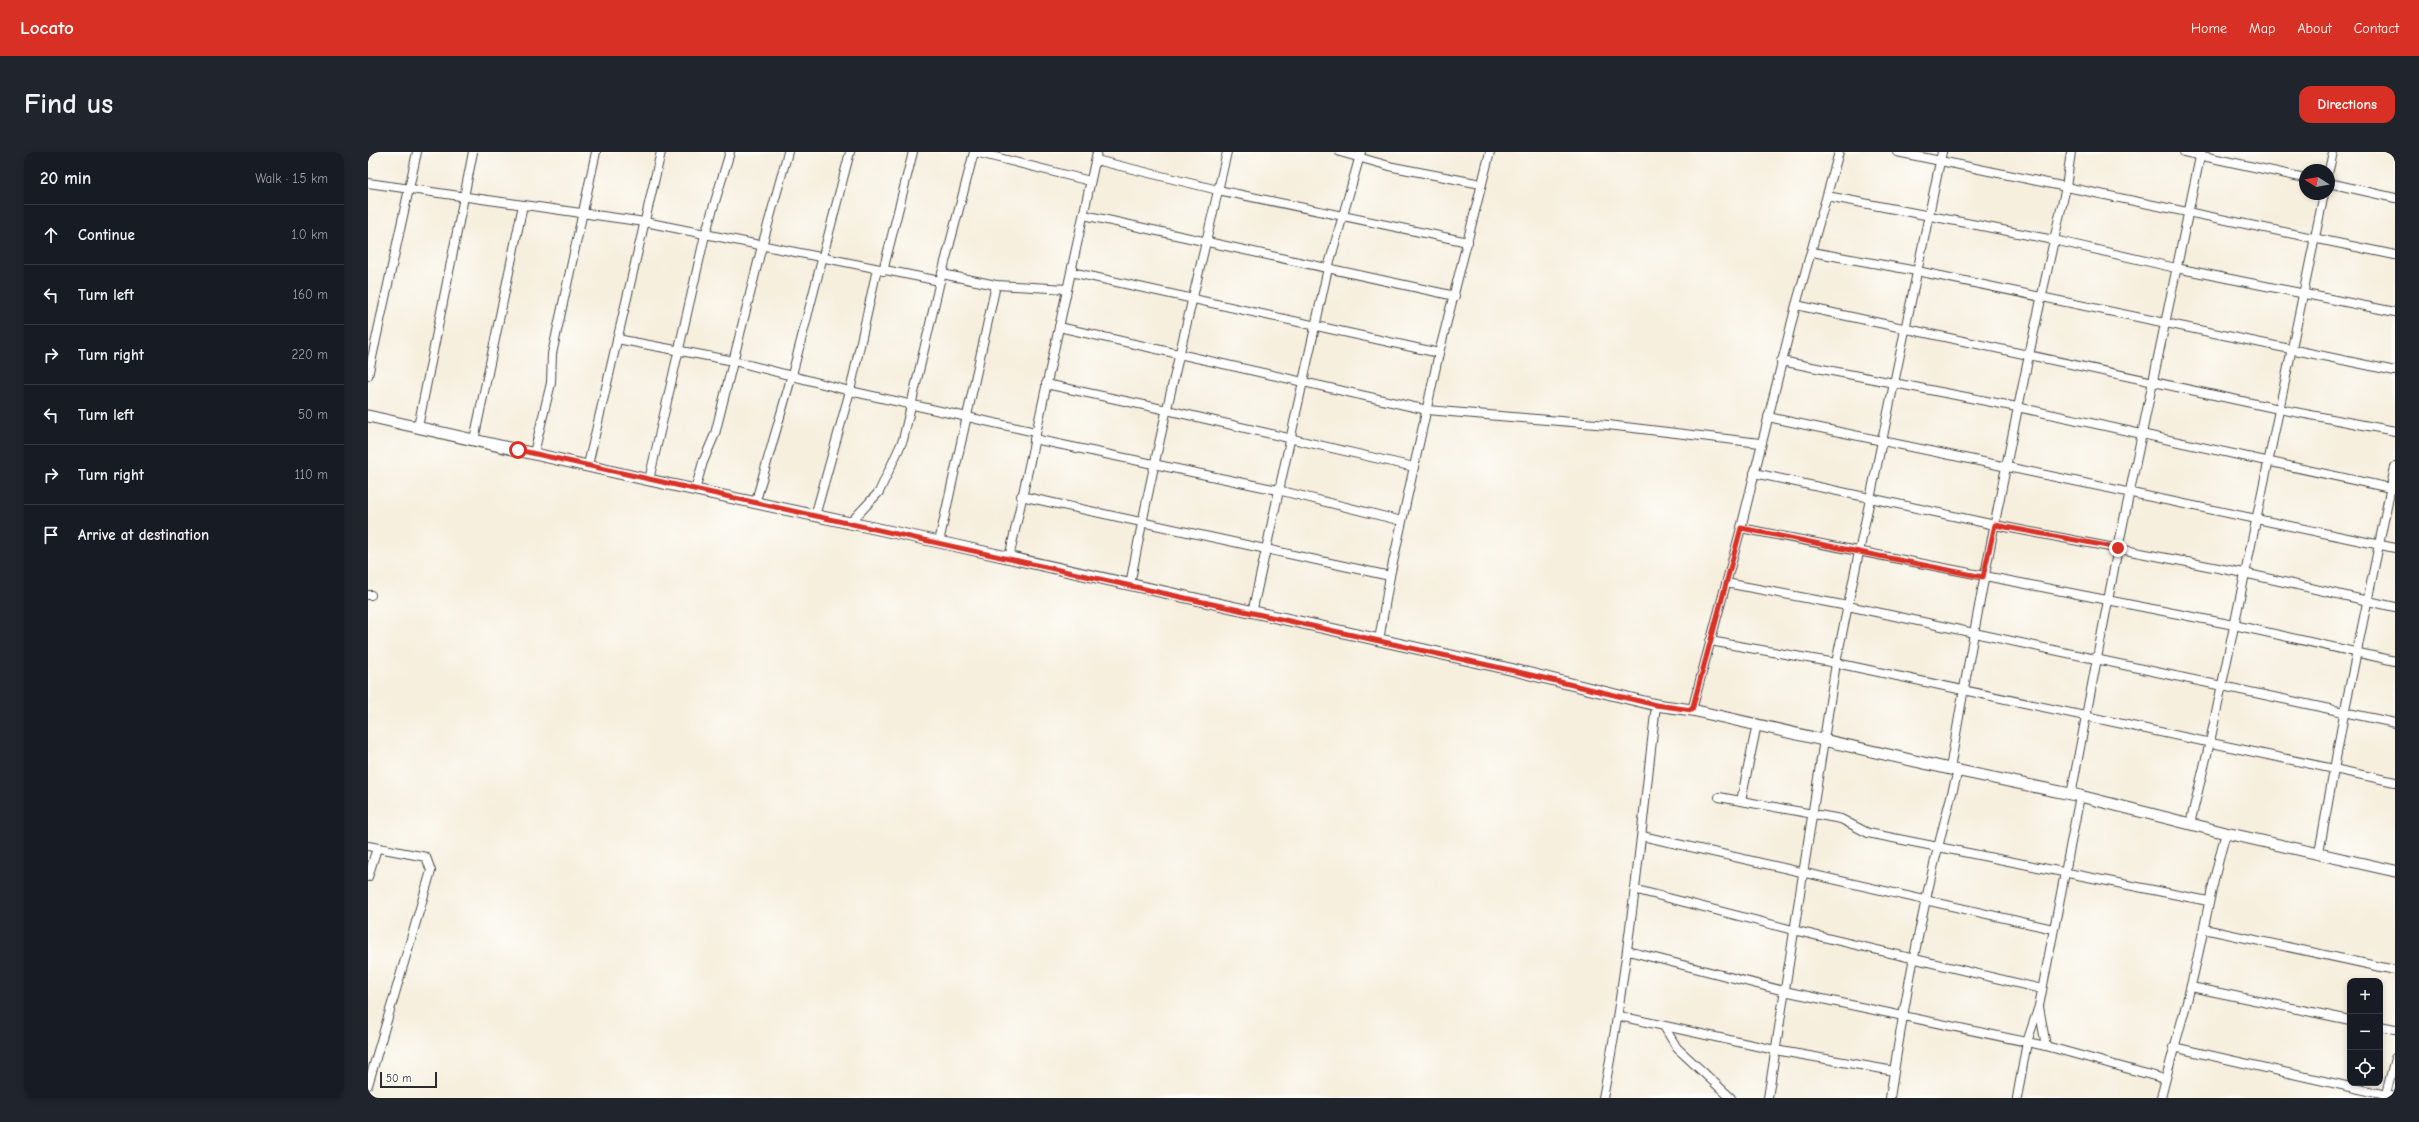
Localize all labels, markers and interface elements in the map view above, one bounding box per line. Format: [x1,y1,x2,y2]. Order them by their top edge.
text: Locato [20,17,74,39]
text: Home [2191,20,2227,37]
text: Map [2249,20,2275,37]
text: About [2297,20,2332,37]
text: Contact [2354,20,2399,37]
button: Directions [2299,86,2395,123]
text: Find us [24,88,113,120]
north arrow [2299,164,2335,200]
text: 20 min [40,169,91,188]
text: Walk · 1.5 km [255,171,328,186]
icon: ahead [40,224,62,246]
text: Continue [78,226,135,244]
text: 1.0 km [292,227,328,242]
icon: left [40,284,62,306]
text: Turn left [78,286,134,304]
text: 160 m [293,287,328,302]
icon: right [40,344,62,366]
text: Turn right [78,346,144,364]
text: 220 m [291,347,328,362]
icon: left [40,404,62,426]
text: Turn left [78,406,134,424]
text: 50 m [298,407,328,422]
route start [509,441,527,459]
icon: right [40,464,62,486]
text: Turn right [78,466,144,484]
text: 110 m [295,467,328,482]
icon: arrive [40,524,62,546]
text: Arrive at destination [78,526,209,544]
route end [2109,539,2127,557]
map controls [2347,978,2383,1086]
button: + [2347,978,2383,1014]
button: − [2347,1014,2383,1050]
button: locate [2347,1050,2383,1086]
scale bar [380,1070,437,1089]
text: 50 m [386,1072,411,1085]

